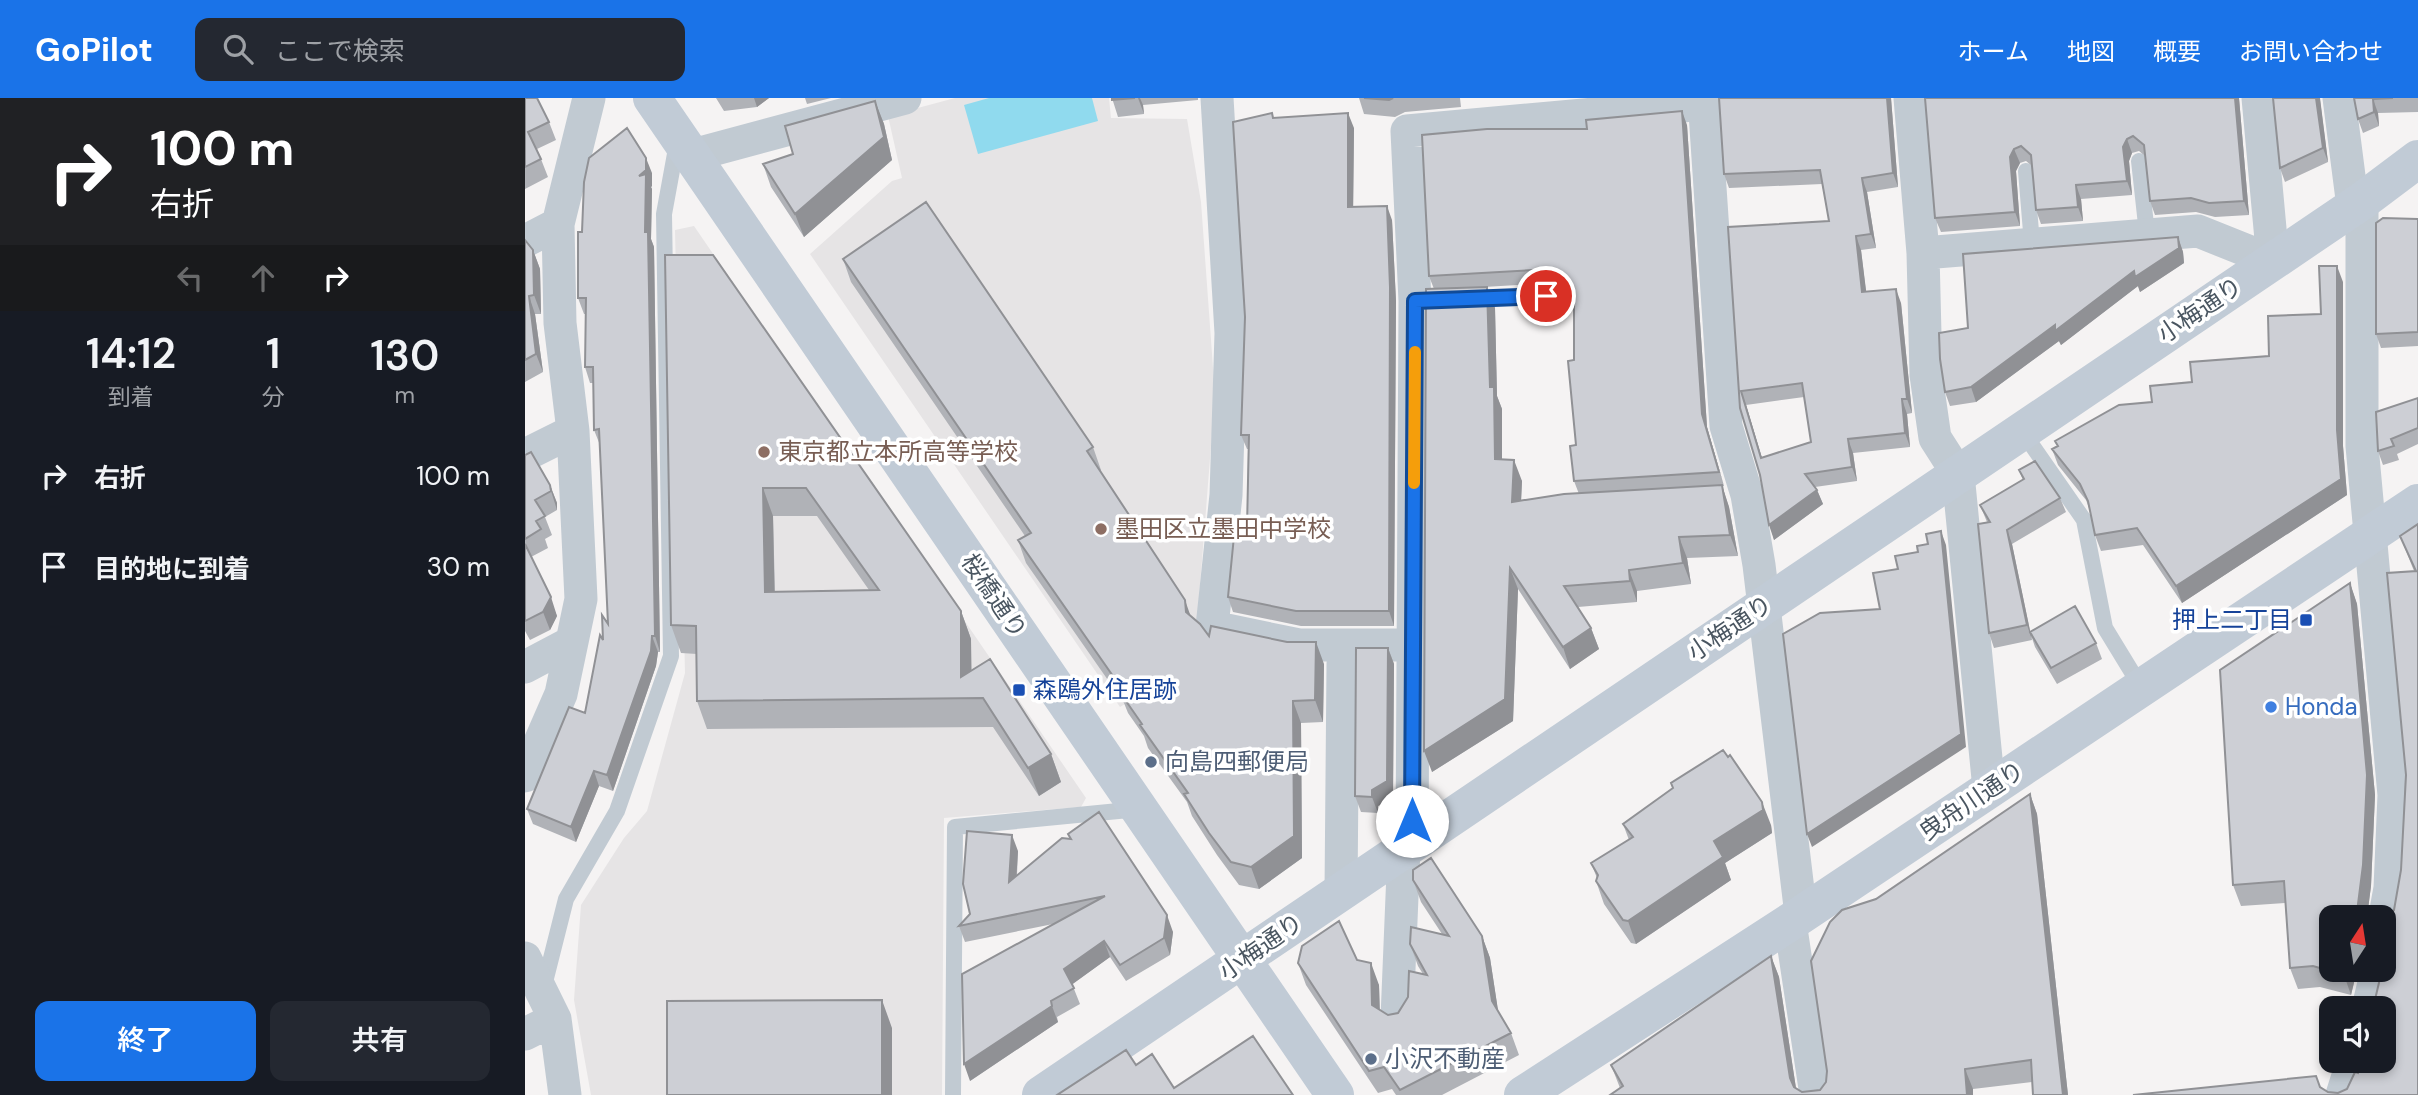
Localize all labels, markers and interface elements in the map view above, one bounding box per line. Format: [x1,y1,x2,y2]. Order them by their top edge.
search box [195,18,685,81]
text: GoPilot [35,28,153,71]
icon: search [219,30,257,68]
text: ここで検索 [275,34,405,68]
text: ホーム [1958,36,2029,67]
text: 地図 [2067,36,2115,67]
text: 概要 [2153,36,2201,67]
text: お問い合わせ [2239,36,2383,67]
text: 100 m [150,116,294,180]
icon: right [35,126,126,217]
text: 右折 [150,183,214,225]
icon: left [171,259,209,297]
icon: ahead [244,259,282,297]
icon: right [317,259,355,297]
pin [1516,266,1576,326]
street label: 小梅通り [2151,270,2248,349]
icon: arrive [1527,277,1565,315]
text: 14:12 [86,326,176,381]
text: 1 [266,326,280,381]
text: 130 [370,328,439,383]
text: m [395,380,415,410]
text: 到着 [108,382,154,412]
text: 分 [262,382,285,412]
place label: 東京都立本所高等学校 [778,436,1018,467]
marker: 東京都立本所高等学校 [756,444,772,460]
icon: right [35,457,73,495]
text: 100 m [416,459,490,493]
text: 右折 [94,461,146,495]
place label: 墨田区立墨田中学校 [1115,513,1331,544]
marker: 墨田区立墨田中学校 [1093,521,1109,537]
street label: 桜橋通り [955,547,1034,644]
icon: arrive [35,548,73,586]
text: 30 m [427,550,490,584]
text: 目的地に到着 [94,552,250,586]
street label: 小梅通り [1681,588,1778,667]
place label: 押上二丁目 [2172,604,2292,635]
marker: 押上二丁目 [2298,612,2314,628]
place label: 森鴎外住居跡 [1033,674,1177,705]
marker: 森鴎外住居跡 [1011,682,1027,698]
place label: Honda [2285,691,2357,722]
marker: Honda [2263,699,2279,715]
place label: 向島四郵便局 [1165,746,1309,777]
marker: 向島四郵便局 [1143,754,1159,770]
street label: 曳舟川通り [1913,754,2030,847]
position arrow [1375,784,1449,858]
north arrow [2319,905,2396,982]
map controls [2319,905,2396,1073]
street label: 小梅通り [1213,906,1309,987]
button: sound [2319,996,2396,1073]
button: 終了 [35,1001,256,1081]
button: 共有 [270,1001,490,1081]
place label: 小沢不動産 [1385,1043,1505,1074]
marker: 小沢不動産 [1363,1051,1379,1067]

